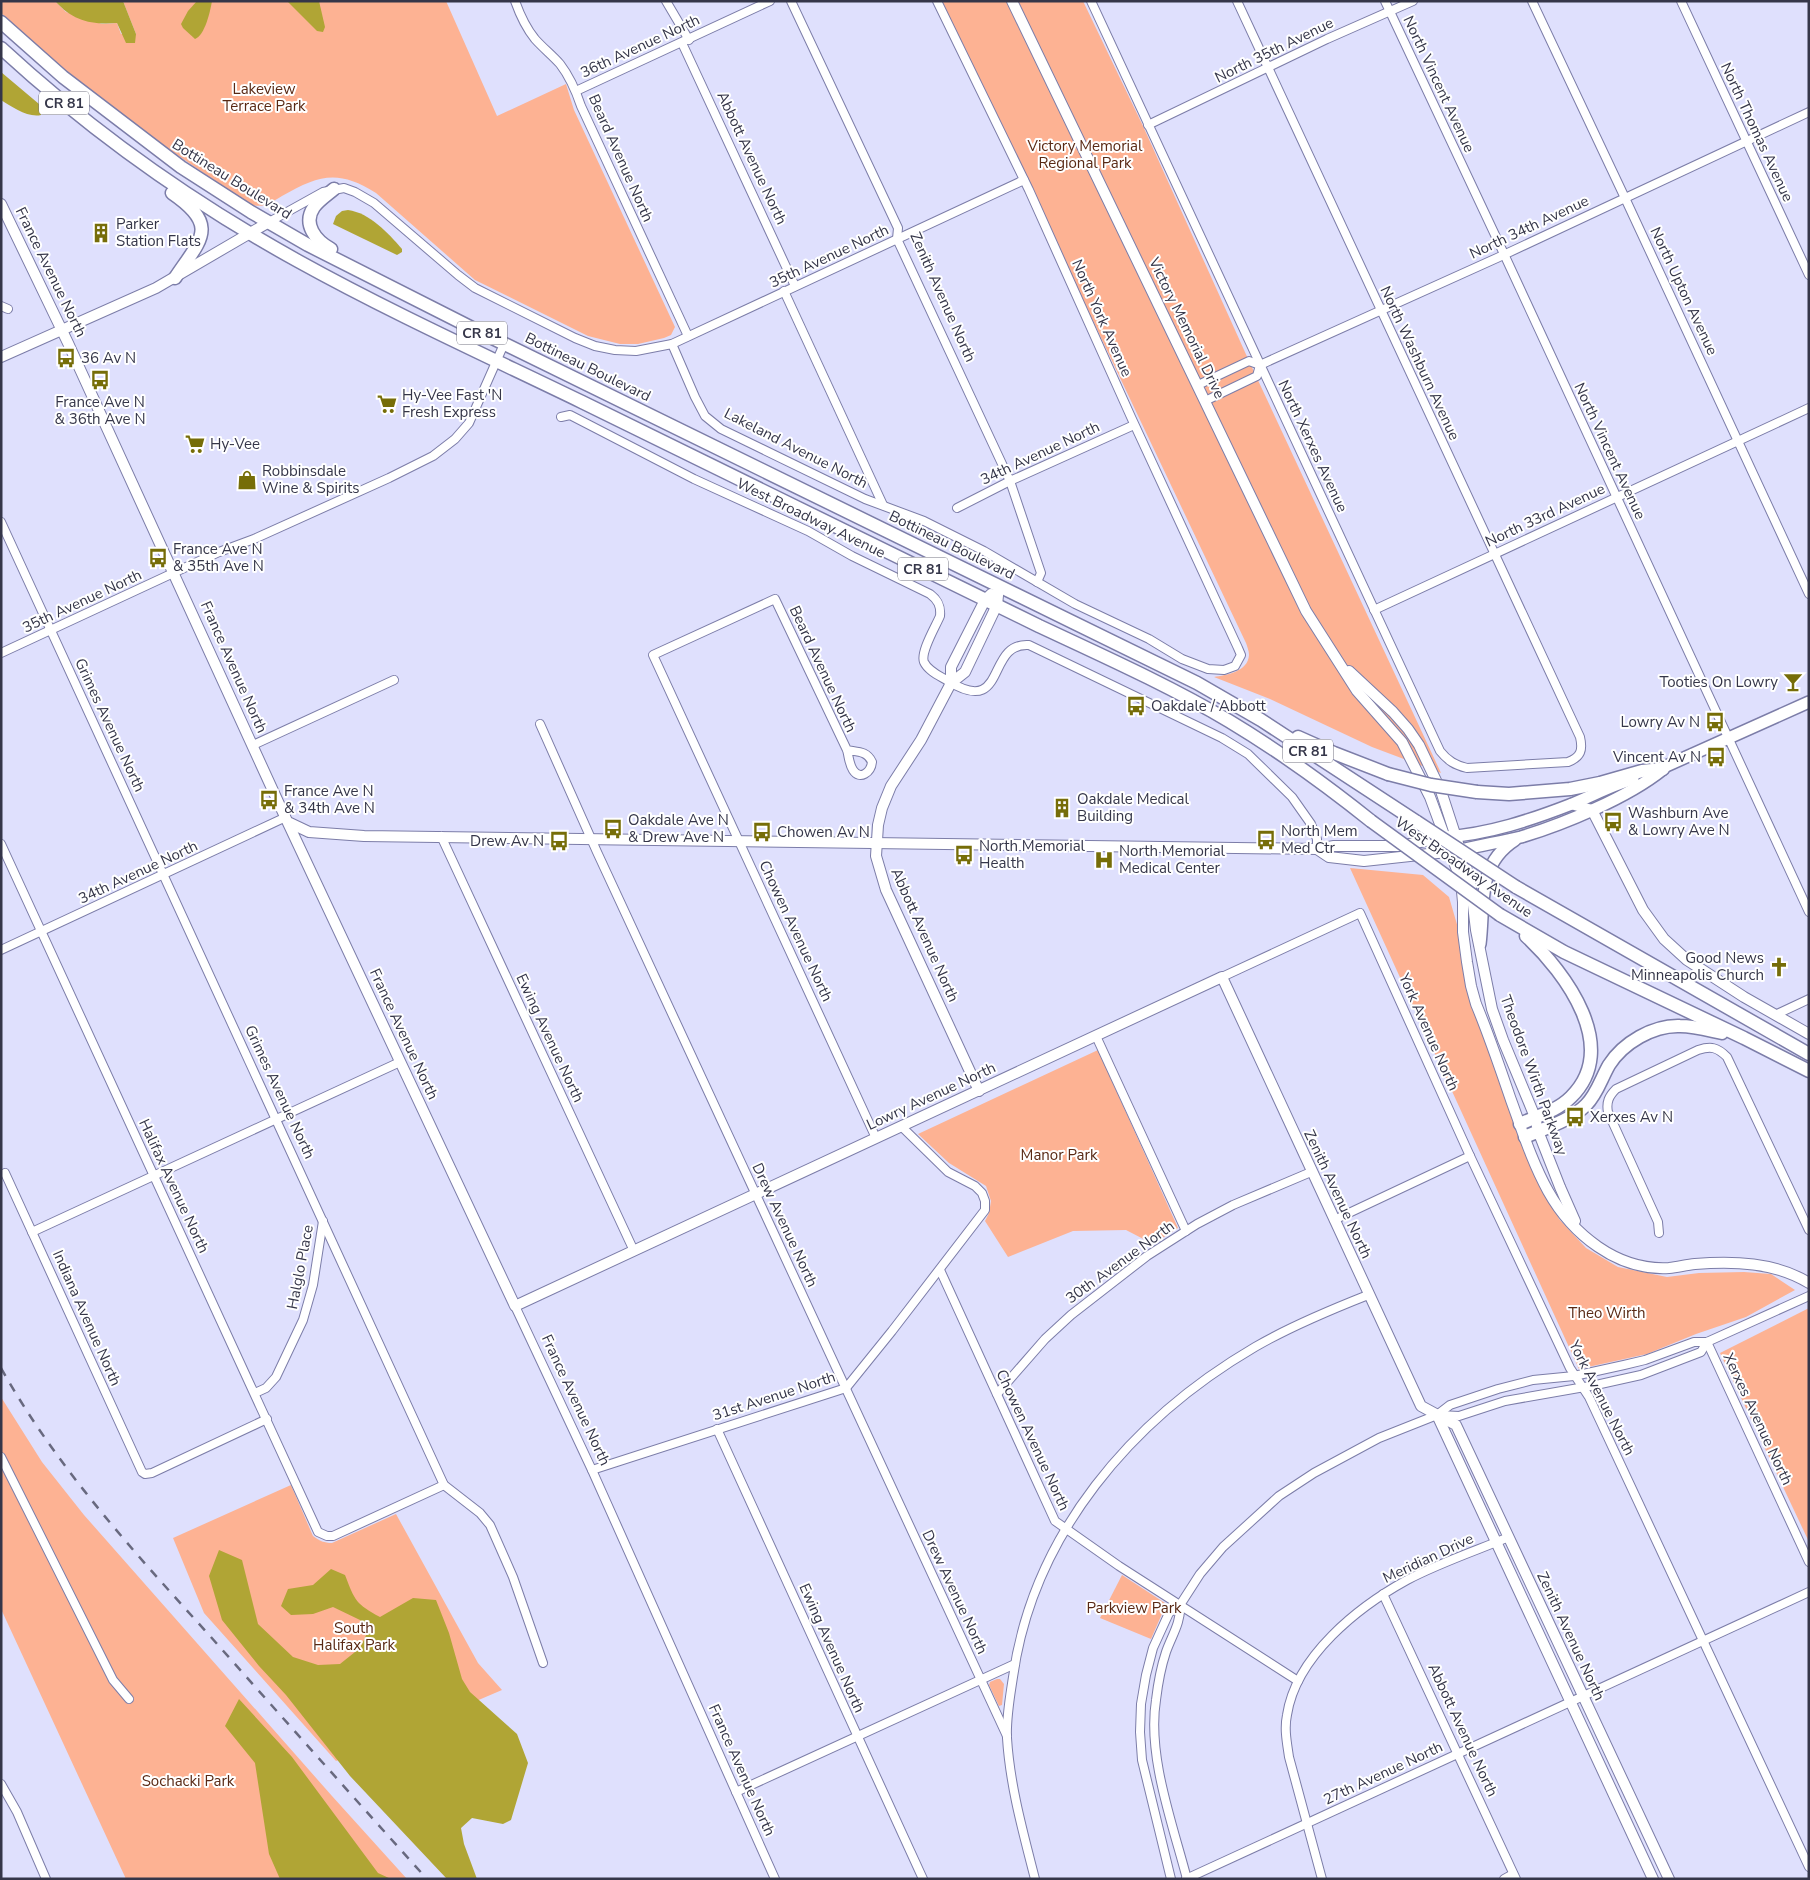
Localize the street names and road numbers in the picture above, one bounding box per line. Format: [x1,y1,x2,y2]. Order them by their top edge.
street label: 36th Avenue North [577,10,703,82]
street label: North Vincent Avenue [1399,12,1479,156]
street label: North 35th Avenue [1211,13,1337,87]
street label: North Thomas Avenue [1716,59,1798,205]
street label: Abbott Avenue North [712,88,792,228]
street label: Beard Avenue North [584,91,658,225]
road number: CR 81 [39,92,89,115]
street label: Bottineau Boulevard [168,134,296,224]
street label: North 34th Avenue [1466,191,1592,263]
street label: France Avenue North [11,204,91,340]
street label: 35th Avenue North [766,220,892,292]
street label: North Upton Avenue [1645,224,1723,358]
street label: Zenith Avenue North [905,229,981,365]
street label: Victory Memorial Drive [1144,253,1230,402]
street label: North York Avenue [1067,256,1137,380]
street label: North Washburn Avenue [1375,283,1465,443]
road number: CR 81 [457,322,507,344]
street label: Bottineau Boulevard [522,328,654,406]
street label: North Xerxes Avenue [1274,377,1352,515]
street label: North Vincent Avenue [1570,379,1650,523]
street label: Lakeland Avenue North [721,403,871,493]
street label: 34th Avenue North [977,417,1103,489]
street label: West Broadway Avenue [733,473,889,563]
street label: North 33rd Avenue [1482,479,1608,551]
street label: Bottineau Boulevard [886,506,1018,584]
road number: CR 81 [898,558,948,580]
street label: 35th Avenue North [19,565,145,637]
street label: France Avenue North [196,598,272,736]
street label: Beard Avenue North [785,602,861,736]
street label: Grimes Avenue North [70,655,150,795]
road number: CR 81 [1283,739,1333,762]
street label: West Broadway Avenue [1391,812,1537,922]
street label: 34th Avenue North [75,836,201,908]
street label: Chowen Avenue North [754,857,838,1005]
street label: Abbott Avenue North [886,865,964,1005]
street label: France Avenue North [365,965,443,1103]
street label: York Avenue North [1394,969,1464,1094]
street label: Ewing Avenue North [511,970,589,1106]
street label: Theodore Wirth Parkway [1496,992,1572,1158]
street label: Grimes Avenue North [240,1022,320,1162]
street label: Lowry Avenue North [863,1057,999,1135]
street label: Halifax Avenue North [134,1116,214,1256]
street label: Zenith Avenue North [1299,1126,1377,1262]
street label: Drew Avenue North [747,1160,823,1290]
street label: 30th Avenue North [1062,1216,1178,1308]
street label: Halglo Place [282,1223,318,1311]
street label: Indiana Avenue North [48,1247,126,1389]
street label: France Avenue North [537,1331,615,1469]
street label: York Avenue North [1564,1336,1640,1459]
street label: Xerxes Avenue North [1719,1350,1797,1488]
street label: Chowen Avenue North [991,1366,1075,1514]
street label: 31st Avenue North [710,1367,838,1425]
street label: Drew Avenue North [917,1527,993,1657]
street label: Meridian Drive [1379,1528,1477,1588]
street label: Zenith Avenue North [1532,1568,1610,1704]
street label: Ewing Avenue North [794,1580,870,1716]
street label: Abbott Avenue North [1423,1660,1503,1800]
street label: France Avenue North [704,1701,780,1839]
street label: 27th Avenue North [1320,1737,1446,1809]

